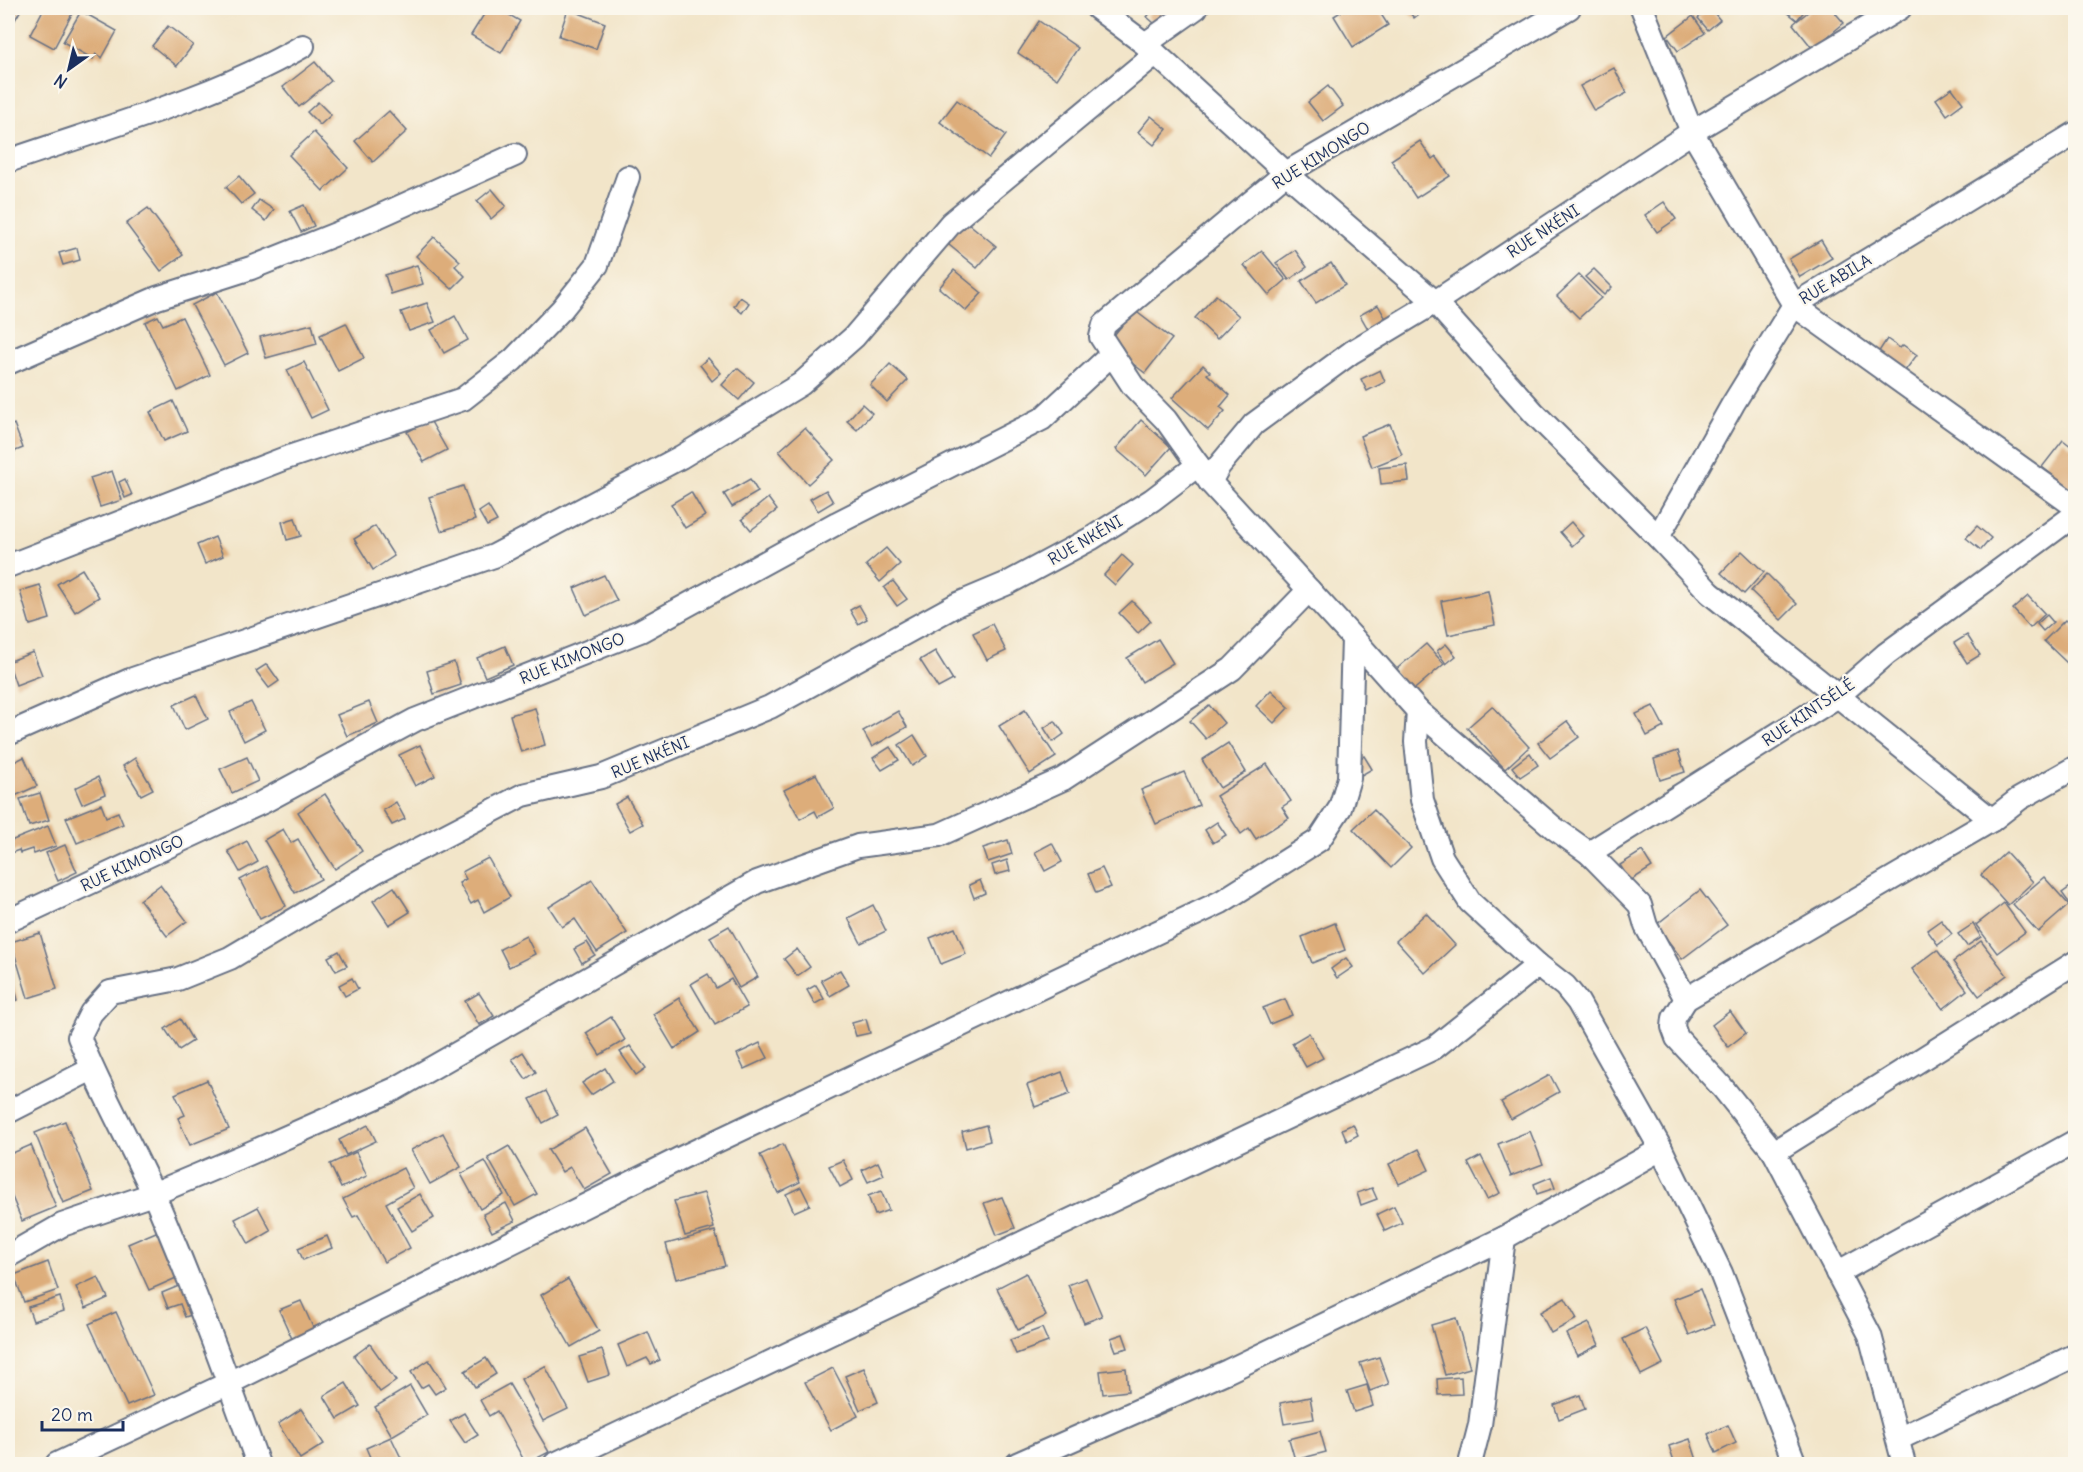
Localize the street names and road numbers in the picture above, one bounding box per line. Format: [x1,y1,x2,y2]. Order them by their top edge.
street label: RUE KIMONGO [1268,117,1374,193]
street label: RUE NKÉNI [1503,200,1583,262]
street label: RUE ABILA [1795,250,1875,308]
street label: RUE NKÉNI [1044,511,1126,569]
street label: RUE KIMONGO [517,628,627,688]
street label: RUE KINTSÉLÉ [1758,674,1858,750]
street label: RUE NKÉNI [608,732,692,782]
street label: RUE KIMONGO [77,830,187,896]

